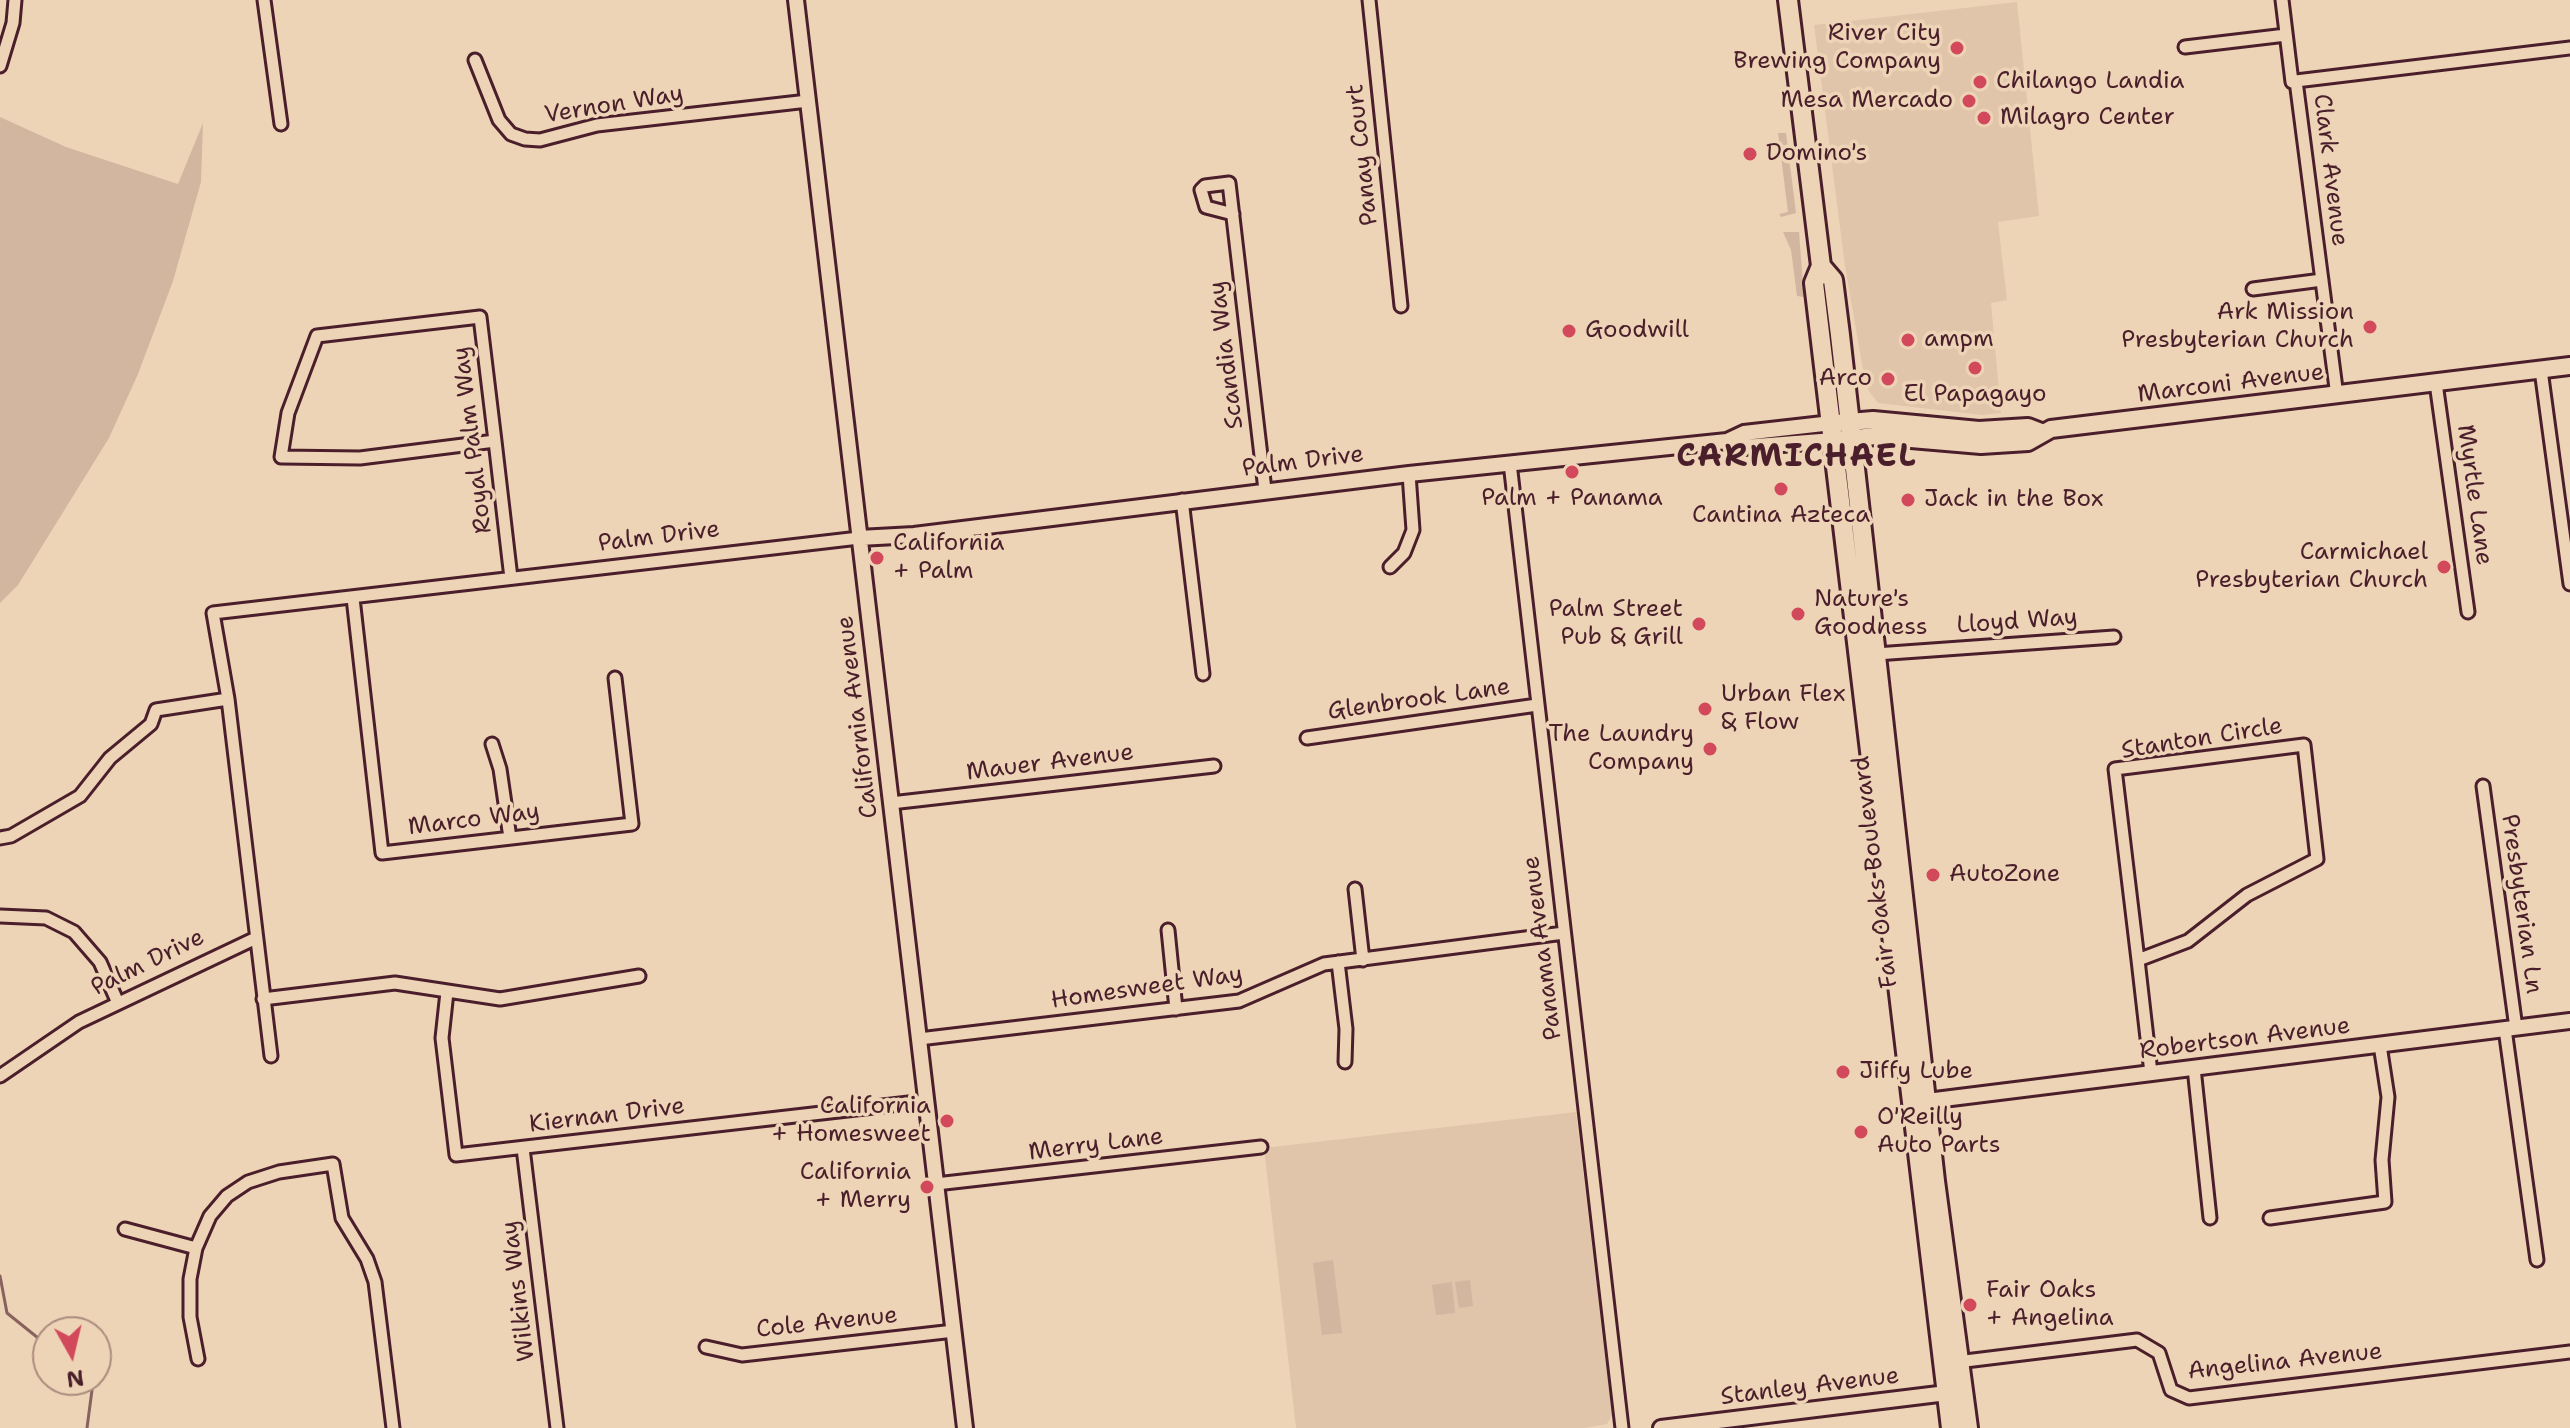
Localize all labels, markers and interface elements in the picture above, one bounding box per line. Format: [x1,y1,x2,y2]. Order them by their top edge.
place label: River City Brewing Company [1733,20,1941,76]
marker: River City Brewing Company [1948,39,1966,57]
place label: Chilango Landia [1996,68,2184,96]
marker: Chilango Landia [1971,73,1989,91]
street label: Vernon Way [542,80,686,130]
street label: Panay Court [1341,83,1385,227]
place label: Mesa Mercado [1780,87,1953,115]
marker: Mesa Mercado [1960,92,1978,110]
street label: Clark Avenue [2306,92,2354,248]
place label: Milagro Center [2000,104,2175,132]
marker: Milagro Center [1975,109,1993,127]
place label: Domino's [1766,140,1867,168]
marker: Domino's [1741,145,1759,163]
street label: Scandia Way [1204,279,1250,431]
place label: Ark Mission Presbyterian Church [2121,299,2354,355]
place label: Goodwill [1585,317,1689,345]
marker: Ark Mission Presbyterian Church [2361,318,2379,336]
marker: Goodwill [1560,322,1578,340]
place label: ampm [1924,326,1994,354]
marker: ampm [1899,331,1917,349]
street label: Royal Palm Way [447,345,499,535]
street label: Marconi Avenue [2136,358,2326,410]
marker: El Papagayo [1966,359,1984,377]
place label: Arco [1819,365,1872,393]
marker: Arco [1879,370,1897,388]
place label: El Papagayo [1903,381,2047,409]
street label: Myrtle Lane [2450,423,2498,567]
district label: CARMICHAEL [1676,439,1918,477]
street label: Palm Drive [1240,440,1366,484]
marker: Palm + Panama [1563,463,1581,481]
marker: Cantina Azteca [1772,480,1790,498]
place label: Palm + Panama [1481,485,1663,513]
place label: Jack in the Box [1924,486,2103,514]
marker: Jack in the Box [1899,491,1917,509]
place label: Cantina Azteca [1692,502,1870,530]
street label: Palm Drive [596,515,722,559]
place label: California + Palm [893,530,1004,586]
place label: Carmichael Presbyterian Church [2195,539,2428,595]
marker: California + Palm [868,549,886,567]
marker: Carmichael Presbyterian Church [2435,558,2453,576]
place label: Nature's Goodness [1814,586,1928,642]
place label: Palm Street Pub & Grill [1549,596,1683,652]
street label: Lloyd Way [1955,603,2079,641]
marker: Nature's Goodness [1789,605,1807,623]
street label: California Avenue [831,614,885,820]
marker: Palm Street Pub & Grill [1690,615,1708,633]
street label: Glenbrook Lane [1326,673,1512,727]
place label: Urban Flex & Flow [1721,681,1845,737]
marker: Urban Flex & Flow [1696,700,1714,718]
street label: Stanton Circle [2119,712,2285,766]
place label: The Laundry Company [1548,721,1694,777]
street label: Mauer Avenue [965,738,1135,788]
marker: The Laundry Company [1701,740,1719,758]
street label: Fair Oaks Boulevard [1847,754,1905,990]
street label: Marco Way [407,798,541,842]
street label: Presbyterian Ln [2494,812,2548,996]
street label: Panama Avenue [1517,854,1569,1042]
place label: AutoZone [1949,861,2060,889]
marker: AutoZone [1924,866,1942,884]
street label: Palm Drive [87,923,209,1003]
street label: Homesweet Way [1049,960,1245,1016]
street label: Robertson Avenue [2138,1012,2352,1066]
place label: Jiffy Lube [1859,1058,1973,1086]
marker: Jiffy Lube [1834,1063,1852,1081]
street label: Kiernan Drive [528,1092,686,1140]
place label: California + Homesweet [771,1093,931,1149]
place label: O'Reilly Auto Parts [1877,1104,2001,1160]
marker: California + Homesweet [938,1112,956,1130]
street label: Merry Lane [1027,1122,1165,1168]
marker: O'Reilly Auto Parts [1852,1123,1870,1141]
place label: California + Merry [800,1159,911,1215]
marker: California + Merry [918,1178,936,1196]
street label: Wilkins Way [496,1219,542,1363]
place label: Fair Oaks + Angelina [1986,1277,2114,1333]
marker: Fair Oaks + Angelina [1961,1296,1979,1314]
street label: Cole Avenue [755,1301,899,1345]
north arrow [32,1316,112,1396]
street label: Angelina Avenue [2186,1337,2384,1387]
street label: Stanley Avenue [1719,1362,1901,1412]
text: N [64,1363,86,1394]

